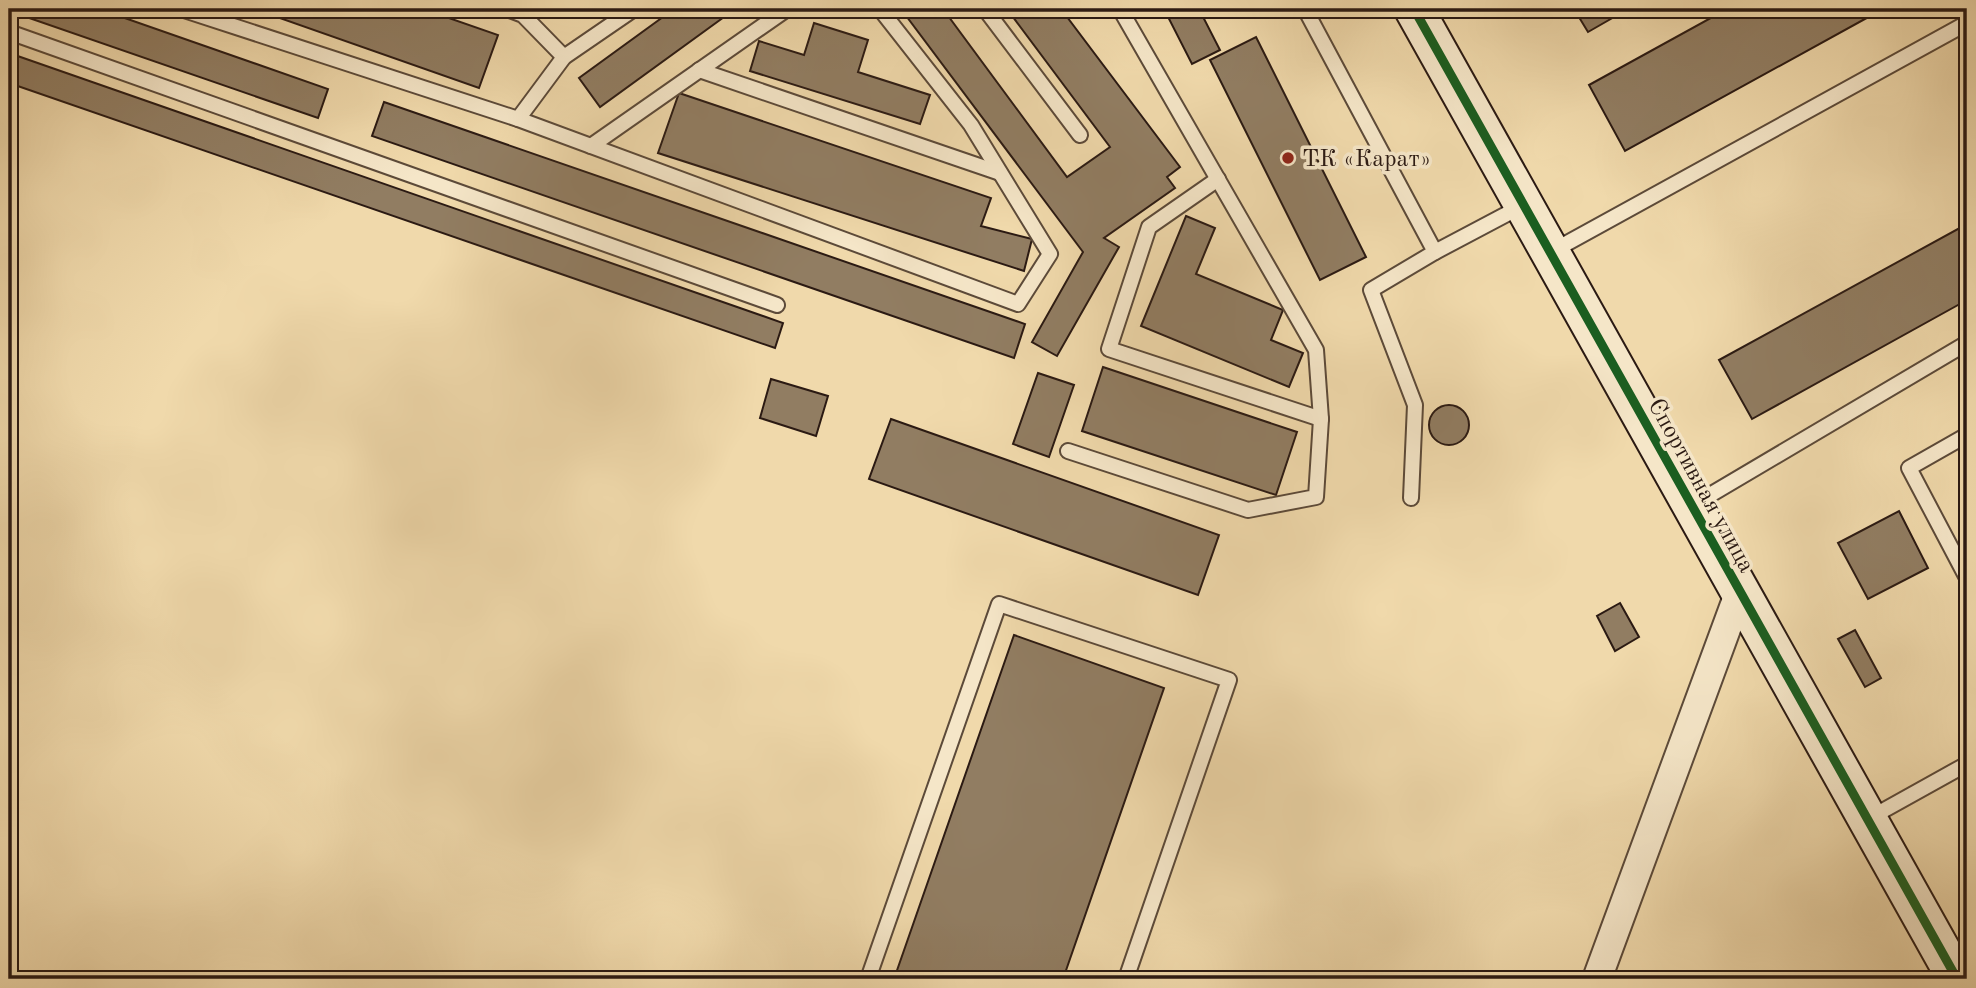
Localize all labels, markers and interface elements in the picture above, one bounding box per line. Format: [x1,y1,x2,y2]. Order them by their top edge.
place label: ТК «Карат» [1302,148,1431,172]
marker: ТК «Карат» [1280,150,1296,166]
street label: Спортивная улица [1643,395,1758,577]

